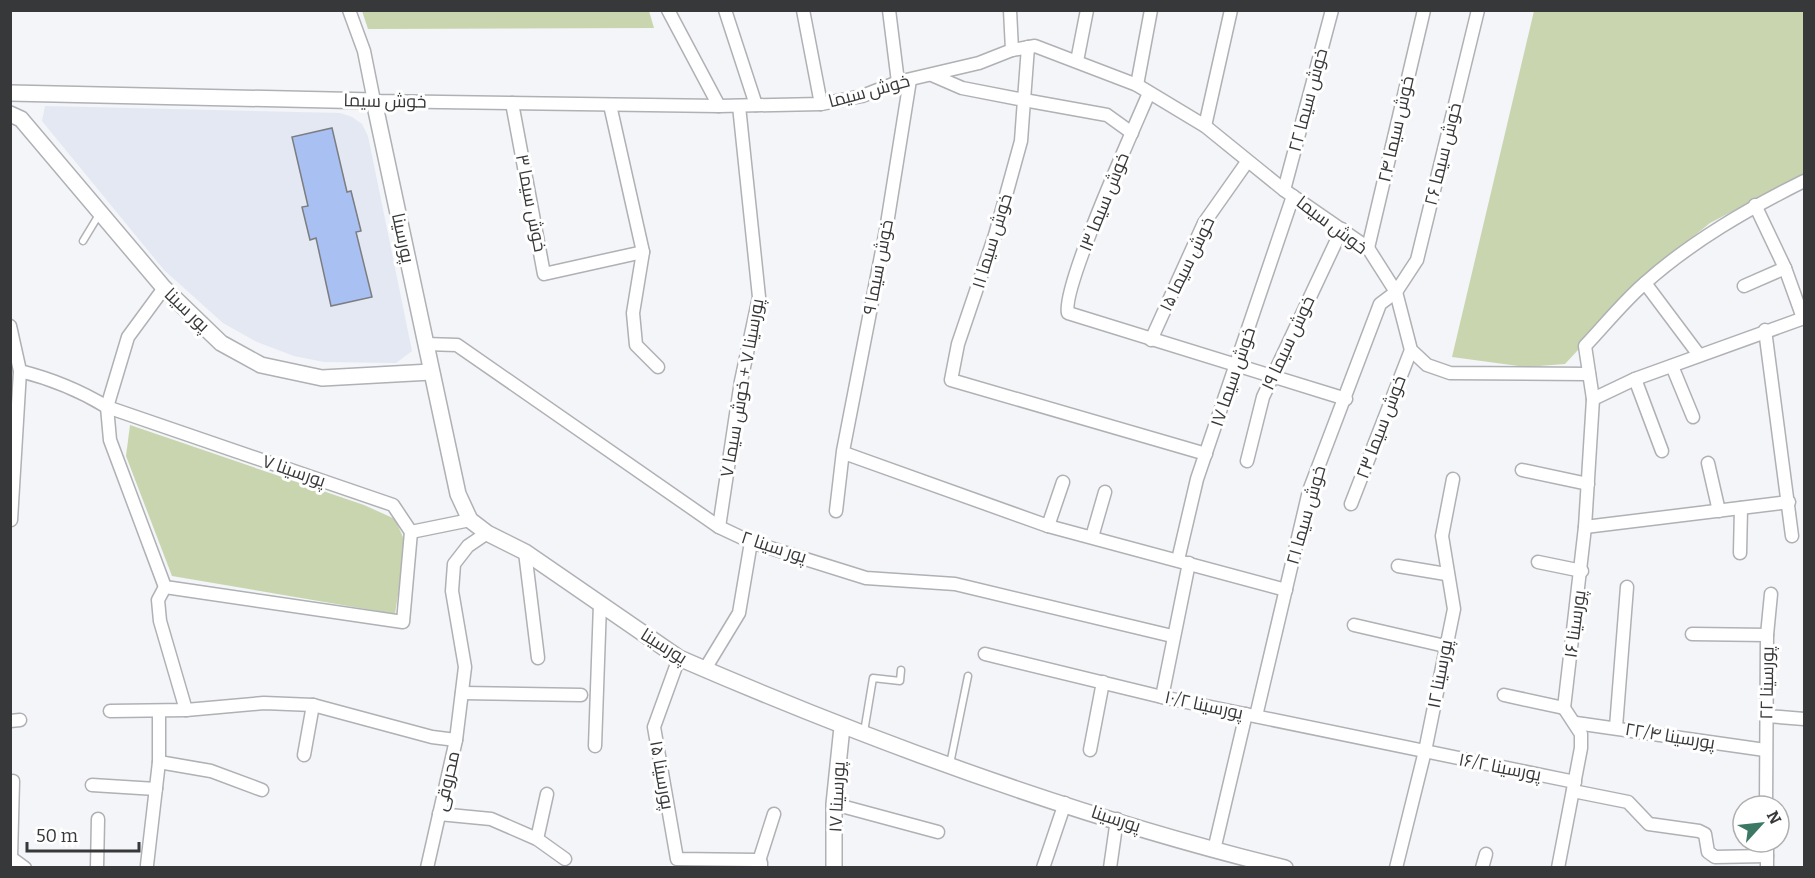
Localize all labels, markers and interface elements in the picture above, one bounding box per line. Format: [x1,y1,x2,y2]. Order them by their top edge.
street label: خوش سیما ۲۲ [1284,46,1332,154]
street label: خوش سیما [826,70,912,112]
street label: خوش سیما ۲۴ [1373,74,1419,184]
street label: خوش سیما [343,89,427,113]
street label: خوش سیما ۲۶ [1420,100,1466,208]
street label: خوش سیما ۱۳ [1074,149,1134,255]
street label: خوش سیما ۳ [511,152,551,254]
street label: خوش سیما ۱۱ [967,191,1017,291]
street label: خوش سیما [1292,191,1372,259]
street label: پورسینا [386,211,419,265]
street label: خوش سیما ۱۵ [1155,213,1219,315]
street label: خوش سیما ۹ [858,218,898,316]
street label: پور سینا [159,283,214,338]
street label: خوش سیما ۱۹ [1256,292,1320,394]
street label: پورسینا ۷ + خوش سیما ۷ [715,297,770,479]
street label: خوش سیما ۱۷ [1206,324,1260,430]
street label: خوش سیما ۲۳ [1351,372,1411,482]
street label: پورسینا ۷ [259,450,329,493]
street label: خوش سیما ۲۱ [1281,463,1331,567]
street label: پور سینا ۲ [738,526,810,569]
street label: پورسینا ۱۶ [1559,588,1592,660]
street label: پورسینا [636,623,691,670]
street label: پورسینا ۱۲ [1423,638,1458,710]
street label: پورسینا ۲۲ [1755,646,1780,720]
street label: پورسینا ۱۰/۲ [1163,686,1245,725]
street label: پورسینا ۲۲/۴ [1623,718,1717,755]
street label: پورسینا ۱۵ [644,739,679,812]
street label: پورسینا ۱۶/۲ [1457,748,1543,787]
street label: محروقی [429,749,465,813]
street label: پورسینا ۱۷ [824,761,851,833]
north arrow [1731,794,1791,854]
street label: پورسینا [1088,801,1144,838]
text: N [1763,808,1785,827]
scale bar [27,815,140,853]
text: 50 m [36,825,78,847]

